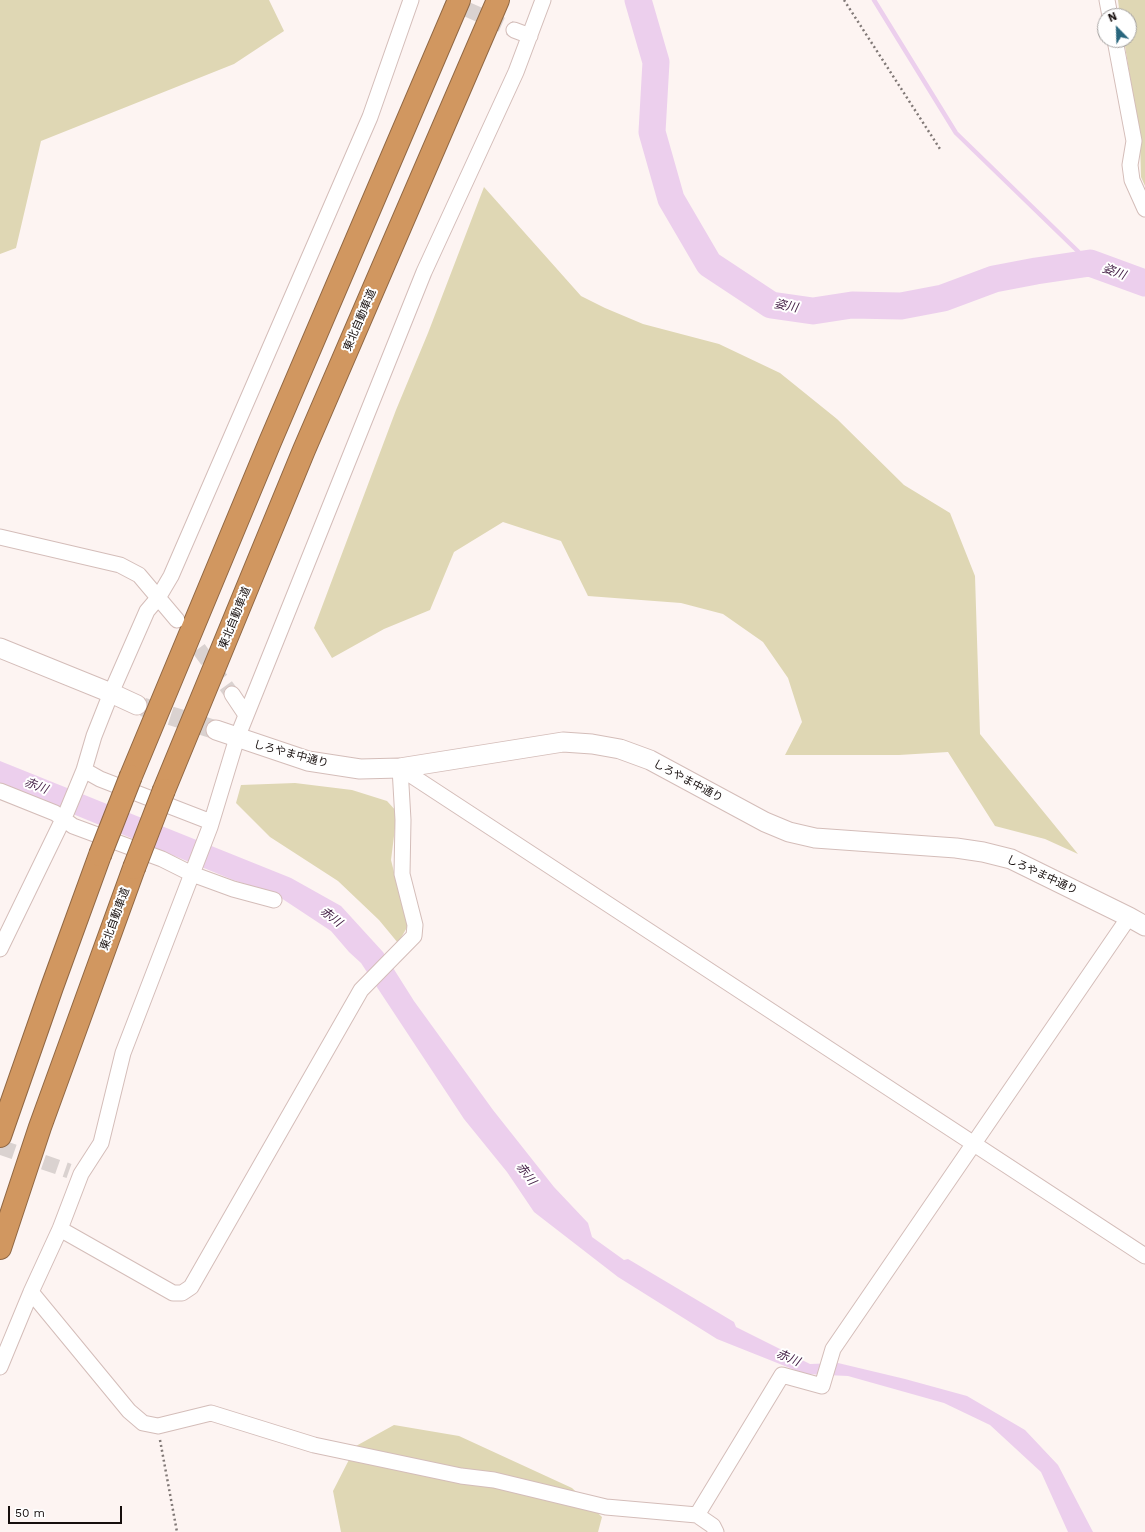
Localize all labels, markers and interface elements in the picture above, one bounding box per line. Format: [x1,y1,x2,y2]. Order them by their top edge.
north arrow [1097,8,1137,48]
text: N [1106,10,1119,25]
water label: 姿川 [1100,261,1128,283]
street label: 東北自動車道 [341,287,379,353]
water label: 姿川 [773,297,799,315]
street label: 東北自動車道 [217,585,253,651]
street label: しろやま中通り [252,738,330,770]
street label: しろやま中通り [651,757,725,805]
water label: 赤川 [22,775,50,797]
street label: しろやま中通り [1004,853,1080,897]
street label: 東北自動車道 [98,886,132,952]
water label: 赤川 [317,904,345,930]
water label: 赤川 [513,1160,539,1188]
water label: 赤川 [774,1347,802,1369]
scale bar [10,1498,124,1524]
text: 50 m [15,1506,45,1520]

